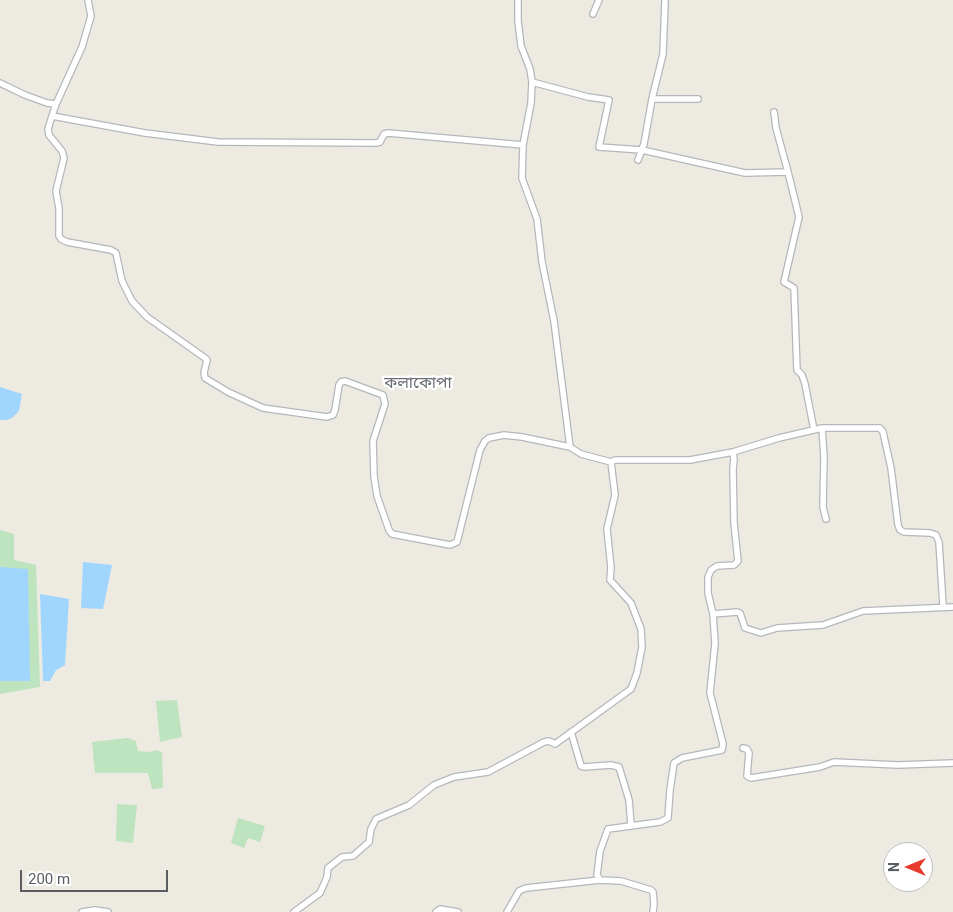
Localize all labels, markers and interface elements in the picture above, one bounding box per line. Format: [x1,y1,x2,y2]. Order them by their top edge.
district label: কলাকোপা [384,374,452,394]
north arrow [883,842,933,892]
scale bar [22,860,170,892]
text: N [886,862,902,872]
text: 200 m [28,870,70,888]

